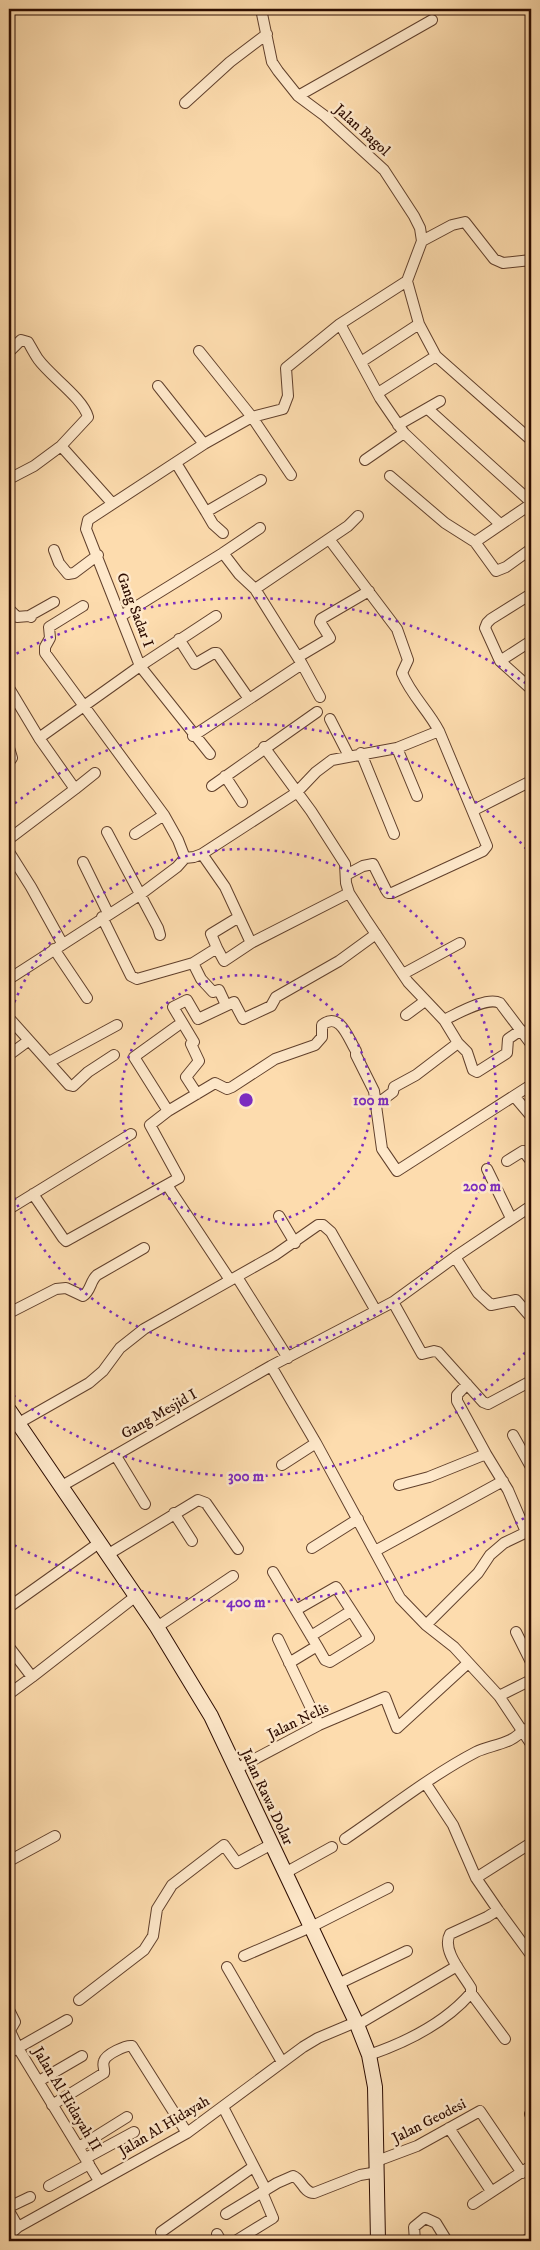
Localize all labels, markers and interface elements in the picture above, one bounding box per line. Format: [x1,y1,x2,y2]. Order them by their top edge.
street label: Jalan Bagol [329,99,394,160]
street label: Gang Sadar I [112,570,158,650]
centre of rings [237,1091,255,1109]
text: 100 m [353,1091,390,1110]
text: 200 m [463,1177,502,1196]
street label: Gang Mesjid I [118,1385,200,1443]
text: 300 m [228,1467,265,1486]
text: 400 m [225,1593,266,1612]
street label: Jalan Nelis [263,1698,332,1745]
street label: Jalan Rawa Dolar [236,1744,298,1849]
street label: Jalan Al Hidayah II [27,2042,106,2155]
street label: Jalan Al Hidayah [113,2091,213,2162]
street label: Jalan Geodesi [387,2094,469,2149]

